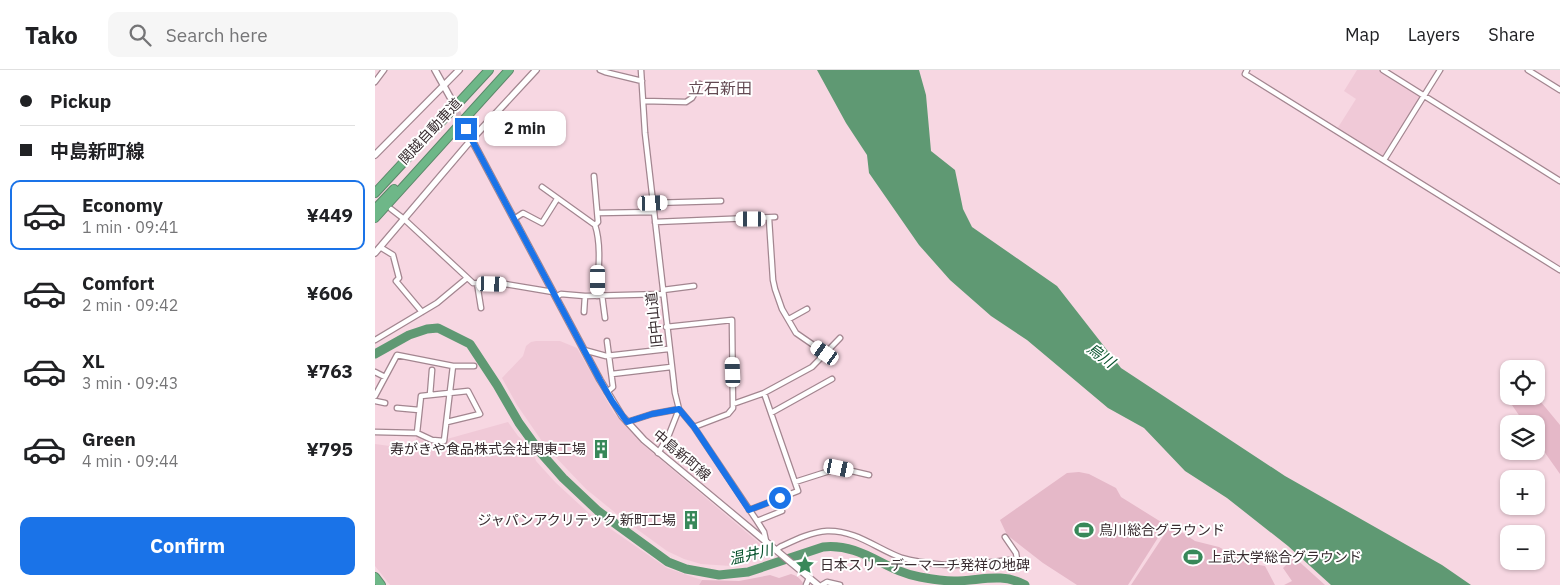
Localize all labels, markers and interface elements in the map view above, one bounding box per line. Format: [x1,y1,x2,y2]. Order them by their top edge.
search box [108,12,458,57]
text: Tako [25,19,78,51]
icon: search [126,21,154,49]
text: Search here [166,23,268,47]
text: Map [1345,23,1380,46]
text: Layers [1408,23,1460,46]
text: Share [1488,23,1535,46]
district label: 立石新田 [688,78,752,98]
text: Pickup [50,89,111,113]
street label: 関越自動車道 [395,94,465,168]
callout: 2 min [483,112,566,146]
route end [455,118,477,140]
text: 2 min [504,118,546,138]
text: 中島新町線 [50,139,145,163]
icon: car [22,193,67,238]
text: Economy [82,193,163,217]
car [637,195,668,211]
text: ¥449 [306,203,353,227]
car [736,212,766,227]
text: 1 min · 09:41 [82,217,178,237]
car [590,265,605,295]
icon: car [22,271,67,316]
text: Comfort [82,271,155,295]
car [476,276,507,292]
text: ¥606 [306,281,353,305]
street label: 旧中山道 [642,291,666,349]
text: 2 min · 09:42 [82,295,178,315]
car [808,338,841,368]
water label: 烏川 [1083,338,1120,373]
icon: car [22,349,67,394]
text: XL [82,349,105,373]
car [724,357,741,387]
text: ¥763 [306,359,353,383]
map controls [1500,360,1545,570]
button: locate [1500,360,1545,405]
text: 3 min · 09:43 [82,373,178,393]
button: layers [1500,415,1545,460]
street label: 中島新町線 [649,426,715,484]
icon: car [22,427,67,472]
text: Green [82,427,136,451]
text: ¥795 [306,437,353,461]
building icon: 寿がきや食品株式会社関東工場 [590,438,612,460]
place label: 寿がきや食品株式会社関東工場 [390,440,586,458]
text: 4 min · 09:44 [82,451,178,471]
car [822,458,855,478]
button: + [1500,470,1545,515]
route start [769,487,791,509]
building icon: ジャパンアクリテック 新町工場 [680,509,702,531]
place label: ジャパンアクリテック 新町工場 [477,511,676,529]
button: Confirm [20,517,355,575]
sports icon: 烏川総合グラウンド [1073,519,1095,541]
place label: 烏川総合グラウンド [1099,521,1225,539]
button: − [1500,525,1545,570]
water label: 温井川 [727,539,777,568]
sports icon: 上武大学総合グラウンド [1182,546,1204,568]
place label: 上武大学総合グラウンド [1208,548,1362,566]
place icon: 日本スリーデーマーチ発祥の地碑 [794,554,816,576]
place label: 日本スリーデーマーチ発祥の地碑 [820,556,1030,574]

